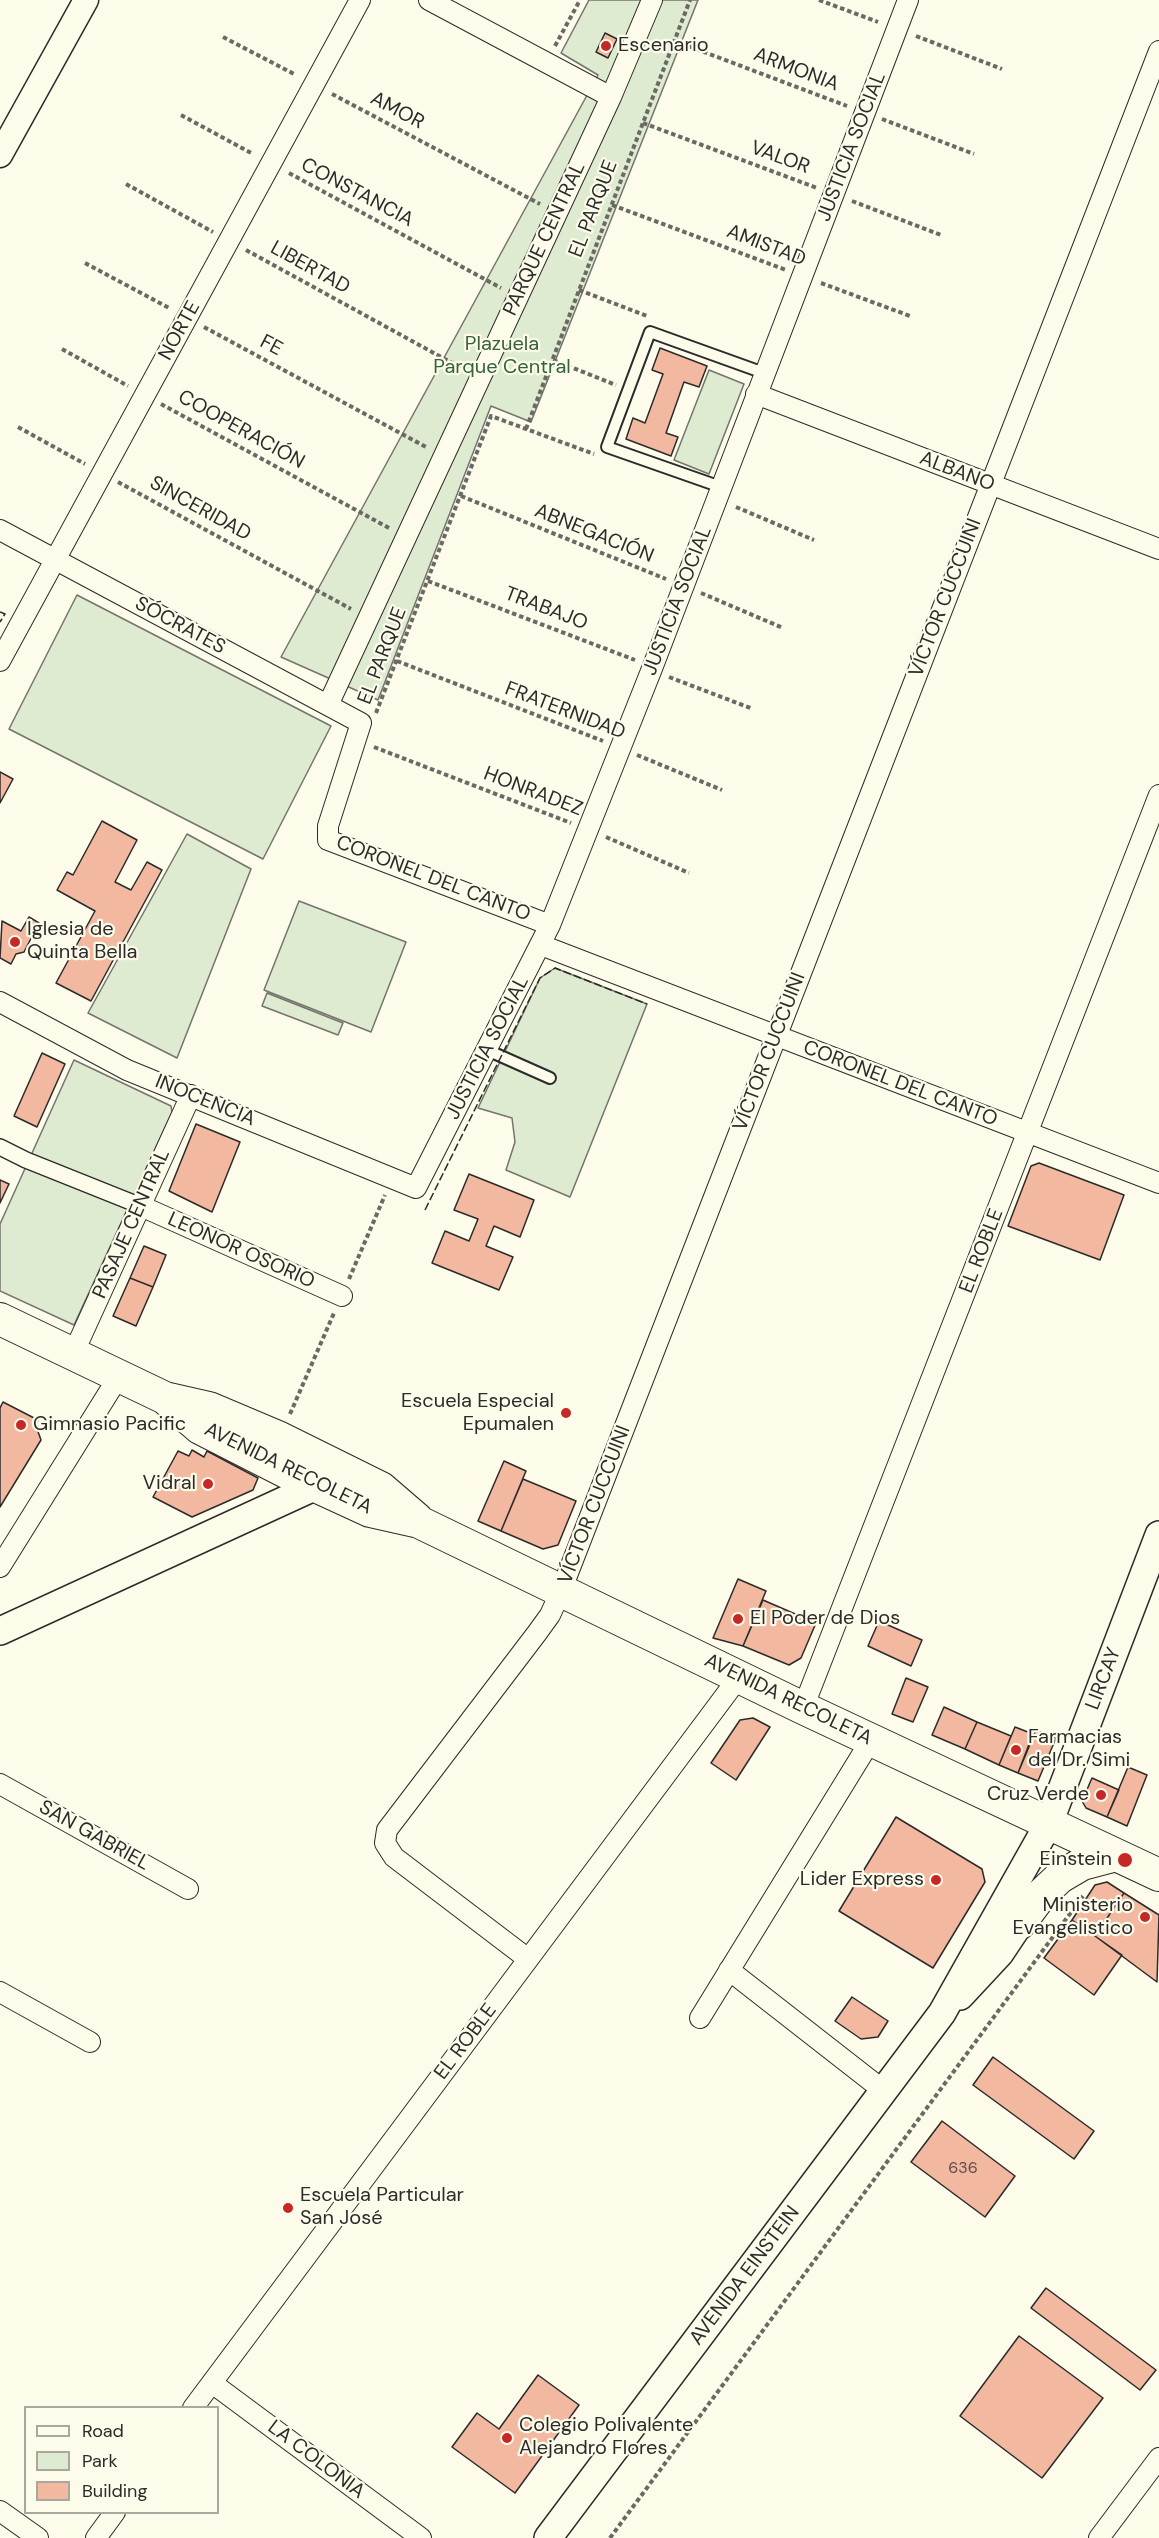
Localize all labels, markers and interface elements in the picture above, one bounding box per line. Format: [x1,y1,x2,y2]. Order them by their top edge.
place label: Escenario [618,34,709,58]
marker: Escenario [599,39,613,53]
street label: ARMONIA [750,43,842,97]
street label: JUSTICIA SOCIAL [813,69,891,225]
street label: AMOR [366,87,428,135]
street label: VALOR [747,136,813,180]
street label: CONSTANCIA [297,153,417,233]
street label: EL PARQUE [565,157,623,261]
street label: PARQUE CENTRAL [499,158,591,320]
street label: AMISTAD [723,220,809,272]
street label: LIBERTAD [266,236,354,300]
street label: NORTE [154,297,206,365]
street label: FE [256,330,286,362]
park label: Plazuela Parque Central [433,333,571,380]
street label: COOPERACIÓN [174,385,308,475]
street label: ALBANO [916,447,998,497]
street label: SINCERIDAD [145,471,255,547]
street label: ABNEGACIÓN [531,499,657,569]
street label: VÍCTOR CUCCUINI [905,515,987,681]
street label: JUSTICIA SOCIAL [639,523,717,679]
street label: TRABAJO [501,582,591,636]
street label: SÓCRATES [131,592,229,660]
street label: EL PARQUE [354,604,412,708]
street label: FRATERNIDAD [501,677,629,745]
street label: HONRADEZ [480,762,586,822]
street label: CORONEL DEL CANTO [332,831,534,927]
place label: Iglesia de Quinta Bella [27,918,137,965]
marker: Iglesia de Quinta Bella [8,935,22,949]
street label: VÍCTOR CUCCUINI [729,969,811,1135]
street label: JUSTICIA SOCIAL [441,972,535,1124]
street label: CORONEL DEL CANTO [799,1036,1001,1132]
street label: INOCENCIA [151,1070,259,1132]
street label: PASAJE CENTRAL [88,1146,176,1302]
street label: EL ROBLE [955,1205,1009,1297]
street label: LEONOR OSORIO [164,1208,318,1294]
place label: Escuela Especial Epumalen [401,1390,554,1437]
marker: Escuela Especial Epumalen [559,1406,573,1420]
place label: Gimnasio Pacific [33,1413,186,1437]
marker: Gimnasio Pacific [14,1418,28,1432]
street label: AVENIDA RECOLETA [200,1418,376,1520]
street label: VÍCTOR CUCCUINI [554,1422,636,1588]
place label: Vidral [143,1472,196,1496]
marker: Vidral [201,1477,215,1491]
place label: El Poder de Dios [750,1607,900,1631]
marker: El Poder de Dios [731,1612,745,1626]
street label: LIRCAY [1081,1645,1127,1713]
street label: AVENIDA RECOLETA [700,1649,876,1751]
place label: Farmacias del Dr. Simi [1028,1726,1130,1773]
marker: Farmacias del Dr. Simi [1009,1743,1023,1757]
place label: Cruz Verde [987,1783,1089,1807]
marker: Cruz Verde [1094,1788,1108,1802]
street label: SAN GABRIEL [34,1796,154,1876]
place label: Einstein [1040,1848,1112,1872]
marker: Einstein [1116,1851,1134,1869]
place label: Lider Express [800,1868,924,1892]
marker: Lider Express [929,1873,943,1887]
place label: Ministerio Evangelistico [1012,1894,1133,1941]
marker: Ministerio Evangelistico [1138,1910,1152,1924]
street label: EL ROBLE [430,1999,502,2085]
house number: 636 [948,2159,978,2179]
place label: Escuela Particular San José [300,2184,464,2231]
marker: Escuela Particular San José [281,2201,295,2215]
street label: AVENIDA EINSTEIN [685,2202,805,2350]
legend [24,2406,219,2514]
place label: Colegio Polivalente Alejandro Flores [519,2414,693,2461]
street label: LA COLONIA [263,2416,369,2504]
text: Road [82,2419,124,2443]
marker: Colegio Polivalente Alejandro Flores [500,2431,514,2445]
text: Park [82,2449,118,2473]
text: Building [82,2479,147,2503]

